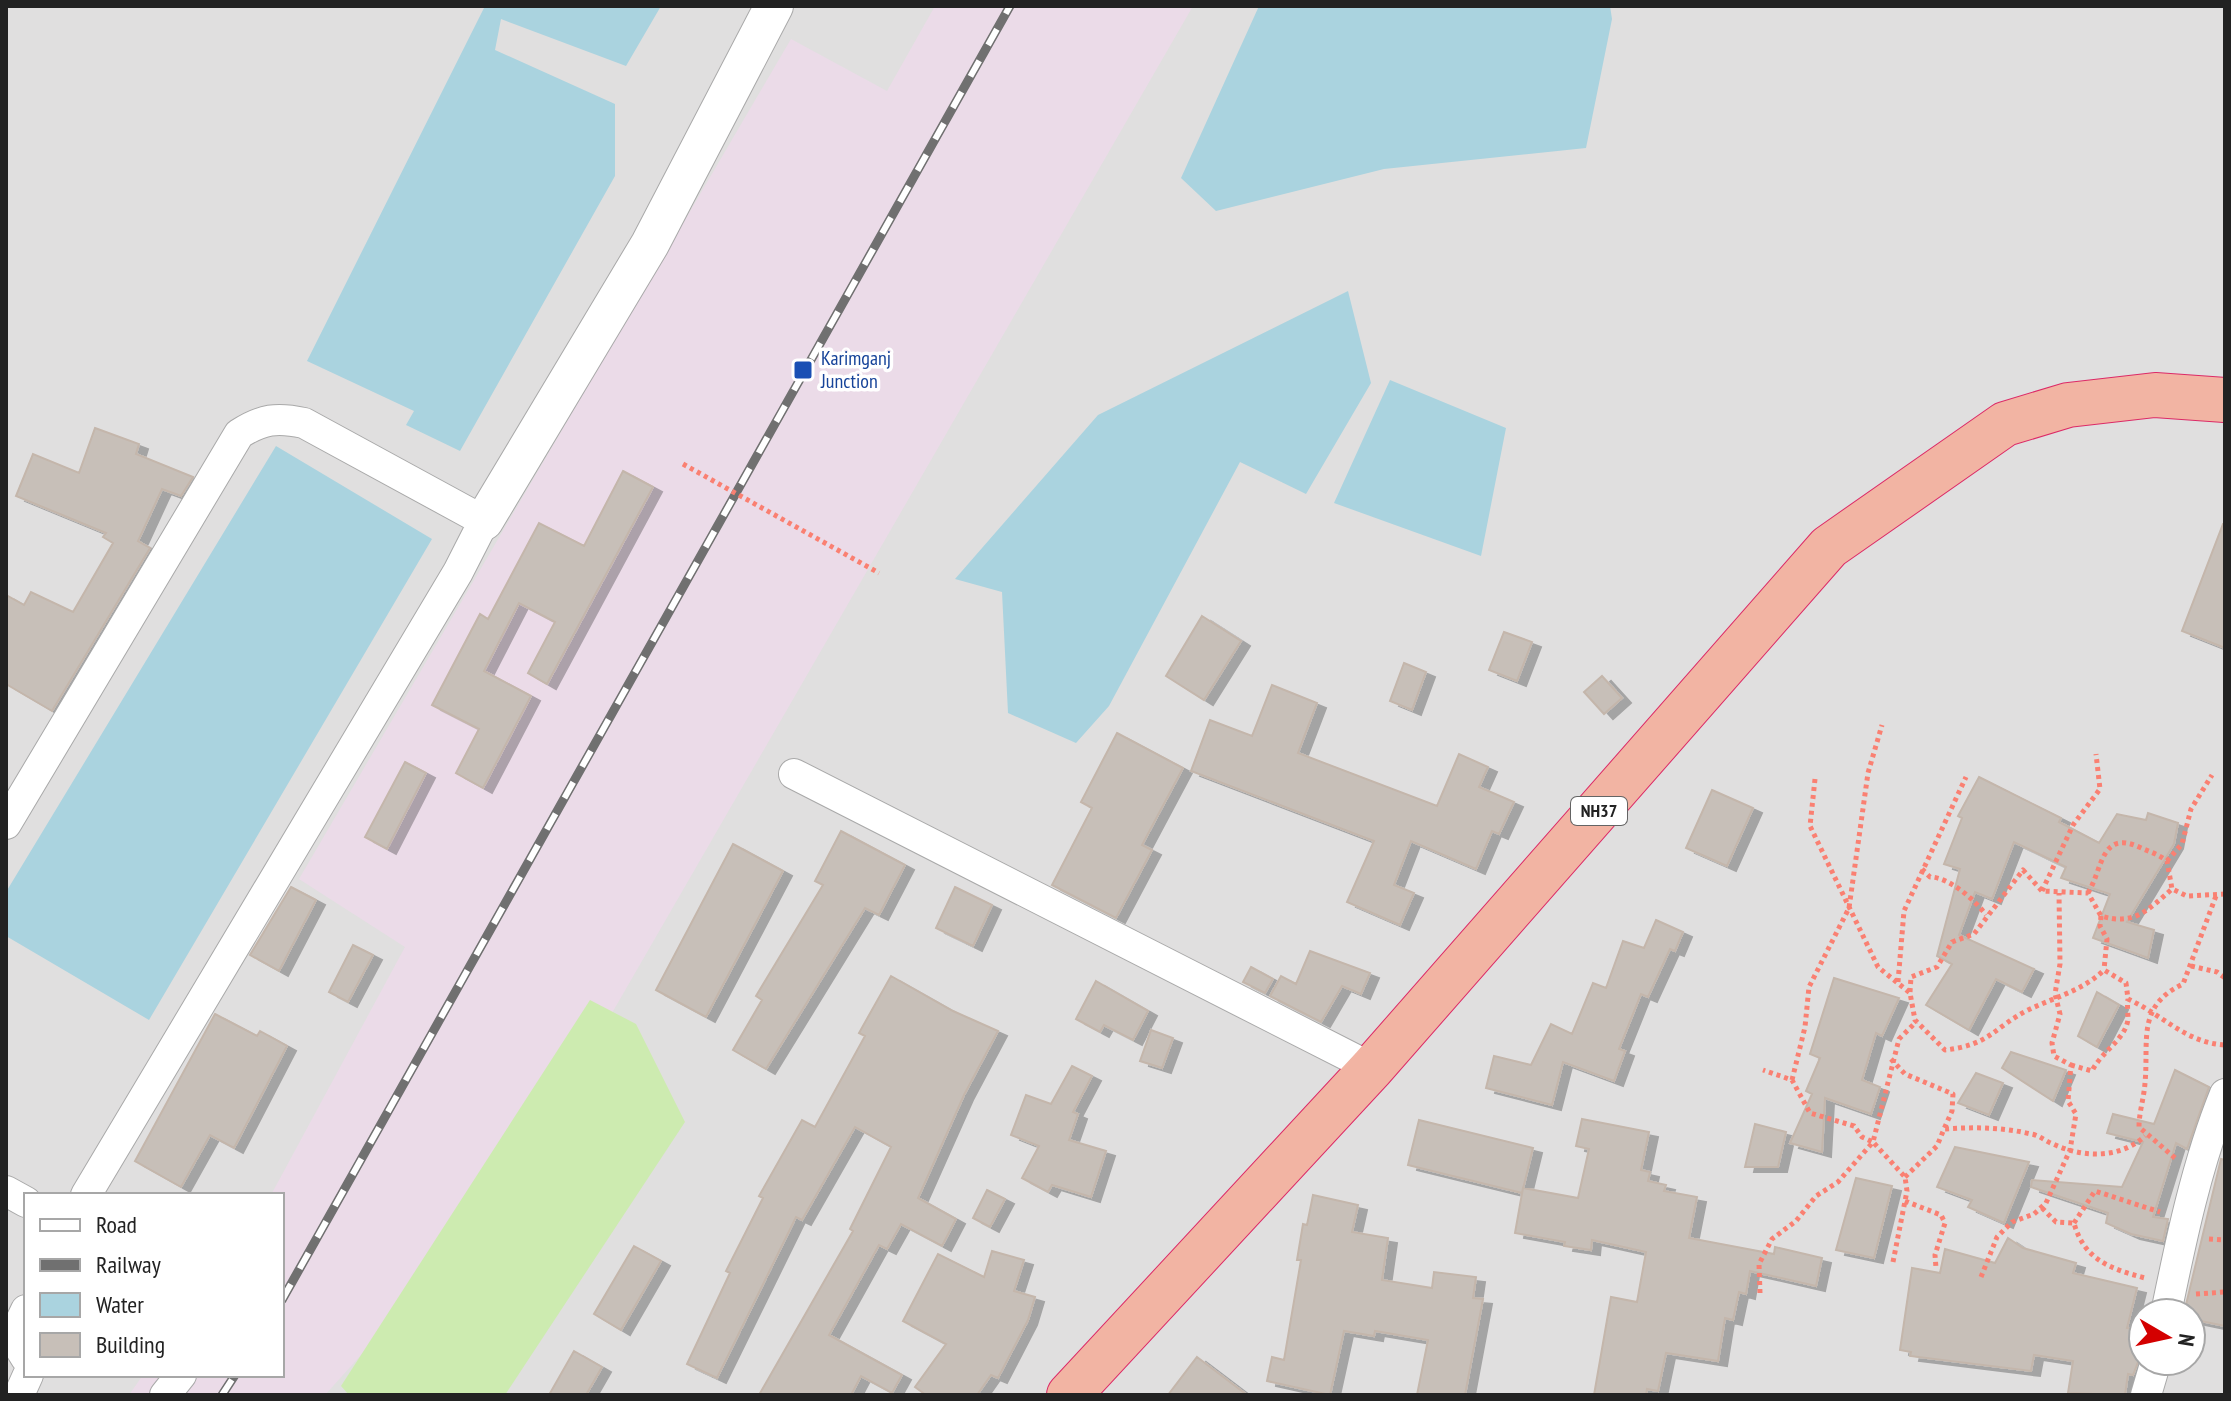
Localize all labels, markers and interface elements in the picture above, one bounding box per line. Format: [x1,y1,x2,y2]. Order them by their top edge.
place label: Karimganj Junction [820,345,891,394]
marker: Karimganj Junction [792,359,814,381]
road number: NH37 [1571,797,1627,825]
legend [24,1193,284,1377]
text: Road [96,1209,137,1240]
text: Railway [96,1249,161,1280]
text: Water [96,1289,144,1320]
north arrow [2127,1297,2207,1377]
text: Building [96,1329,165,1360]
text: N [2172,1332,2202,1348]

